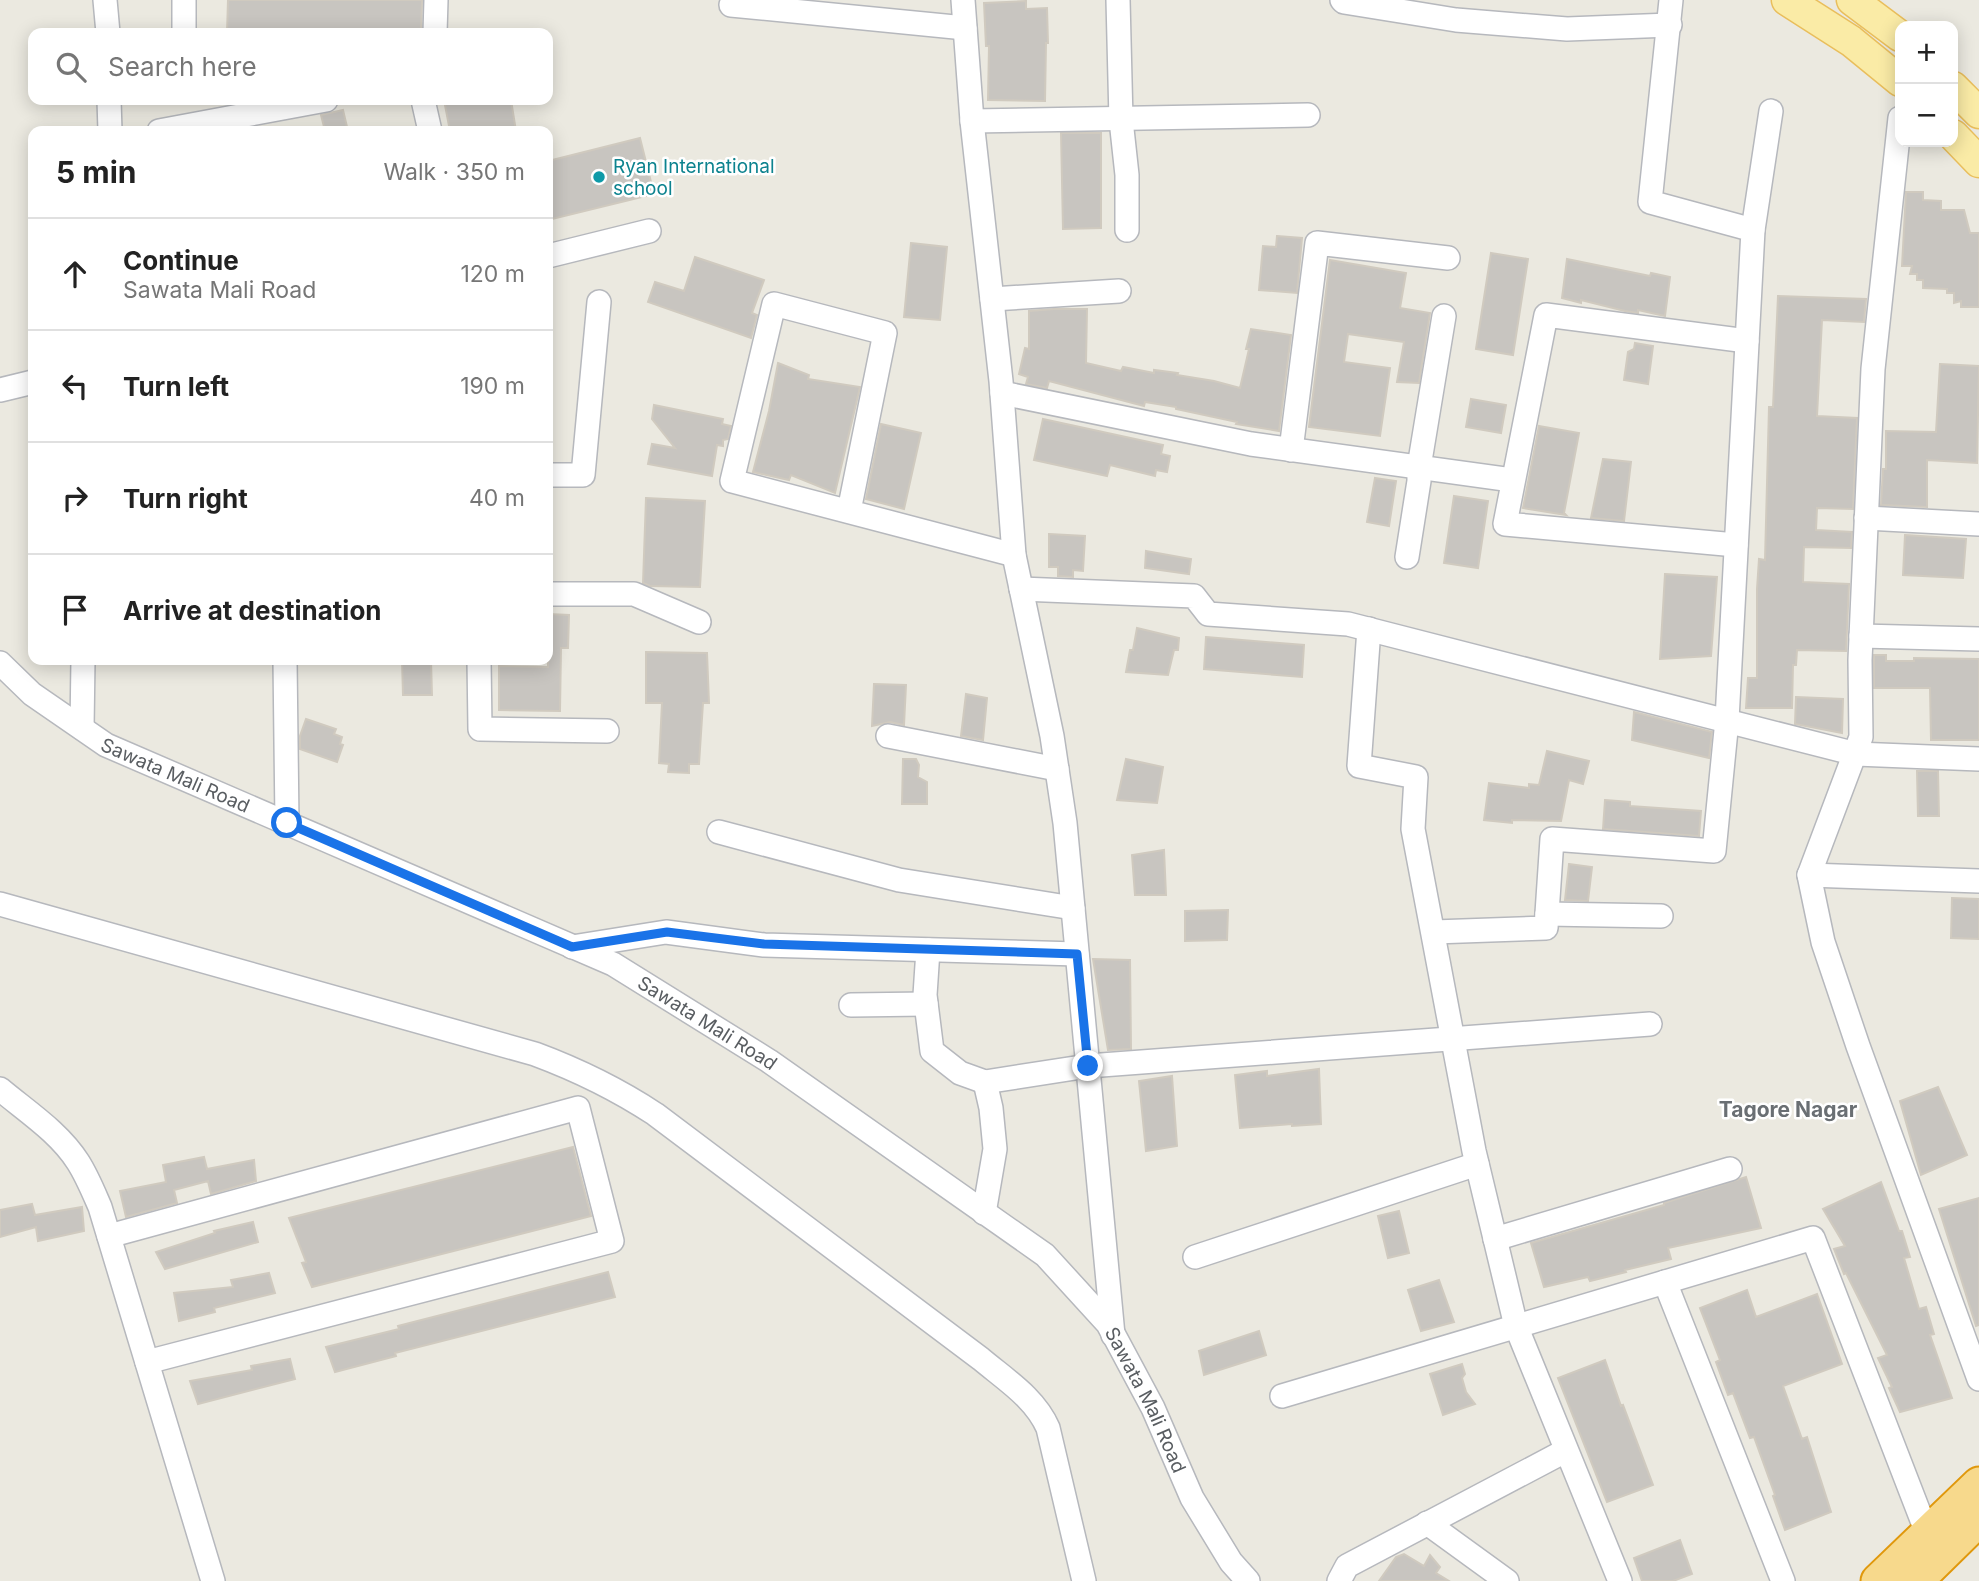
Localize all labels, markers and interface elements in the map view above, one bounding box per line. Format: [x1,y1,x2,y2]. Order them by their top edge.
map controls [1895,21,1958,147]
button: + [1895,21,1958,84]
search box [28,28,553,105]
icon: search [52,48,90,86]
text: Search here [108,51,257,82]
button: − [1895,84,1958,147]
text: 5 min [56,154,136,190]
place label: Ryan International school [613,155,775,200]
text: Walk · 350 m [384,158,525,186]
marker: Ryan International school [591,169,607,185]
text: Continue [123,245,239,276]
icon: ahead [56,255,94,293]
text: 120 m [460,260,525,288]
text: Sawata Mali Road [123,276,316,304]
icon: left [56,367,94,405]
text: Turn left [123,371,229,402]
text: 190 m [460,372,525,400]
icon: right [56,479,94,517]
text: Turn right [123,483,248,514]
text: 40 m [469,484,525,512]
icon: arrive [56,591,94,629]
text: Arrive at destination [123,595,382,626]
street label: Sawata Mali Road [98,733,253,817]
route start [271,807,302,838]
street label: Sawata Mali Road [634,971,782,1075]
route end [1072,1050,1103,1081]
district label: Tagore Nagar [1719,1097,1858,1122]
street label: Sawata Mali Road [1100,1323,1191,1476]

